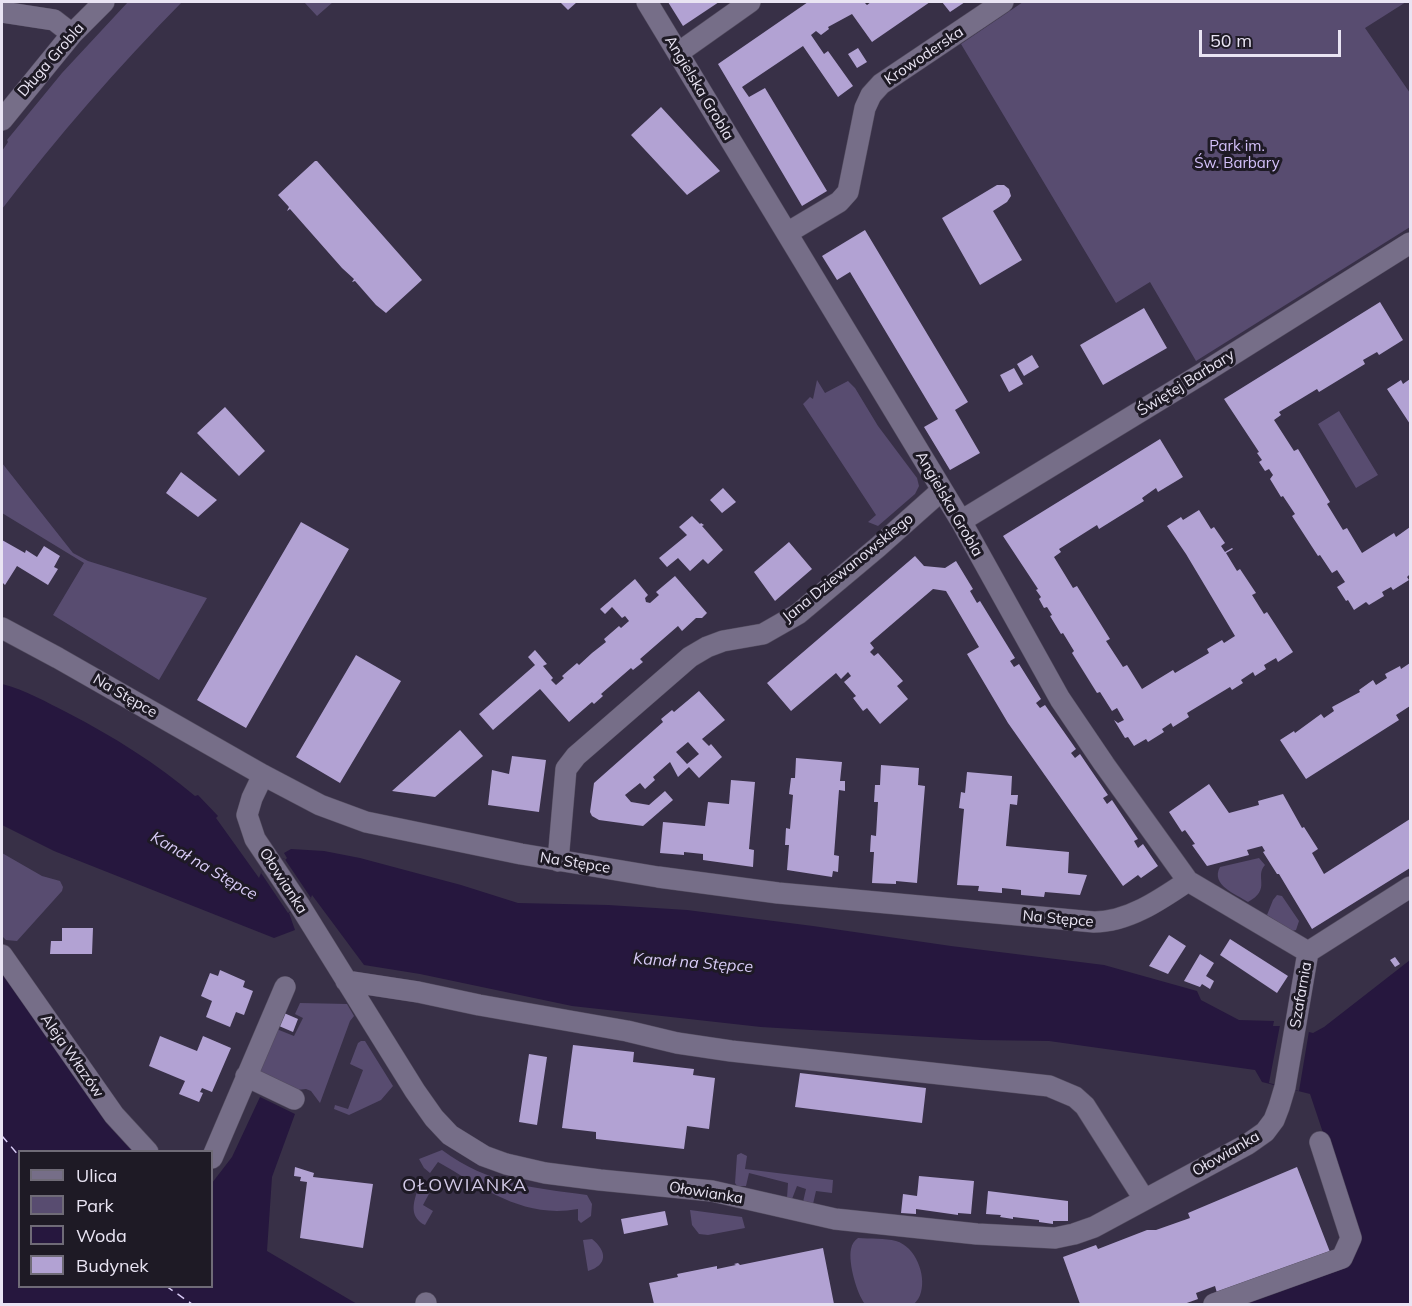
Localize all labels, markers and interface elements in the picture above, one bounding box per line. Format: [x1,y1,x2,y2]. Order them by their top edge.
scale bar [1202,18,1344,56]
street label: Długa Grobla [14,19,88,101]
street label: Krowoderska [881,23,967,89]
text: 50 m [1210,29,1252,52]
street label: Angielska Grobla [661,33,737,143]
park label: Park im. Św. Barbary [1194,137,1280,172]
street label: Świętej Barbary [1134,346,1238,420]
street label: Angielska Grobla [912,448,986,560]
street label: Jana Dziewanowskiego [779,510,917,626]
street label: Na Stępce [90,670,160,722]
water label: Kanał na Stępce [147,828,261,904]
street label: Ołowianka [255,845,311,917]
street label: Na Stępce [538,849,612,877]
street label: Na Stępce [1022,907,1094,931]
water label: Kanał na Stępce [632,949,754,977]
street label: Szafarnia [1286,961,1316,1029]
street label: Aleja Włazów [37,1011,107,1101]
street label: Ołowianka [1189,1128,1263,1180]
legend [18,1150,213,1288]
text: Ulica [76,1164,117,1187]
district label: OŁOWIANKA [402,1175,528,1197]
street label: Ołowianka [668,1178,744,1208]
text: Park [76,1194,114,1217]
text: Woda [76,1224,127,1247]
text: Budynek [76,1254,149,1277]

